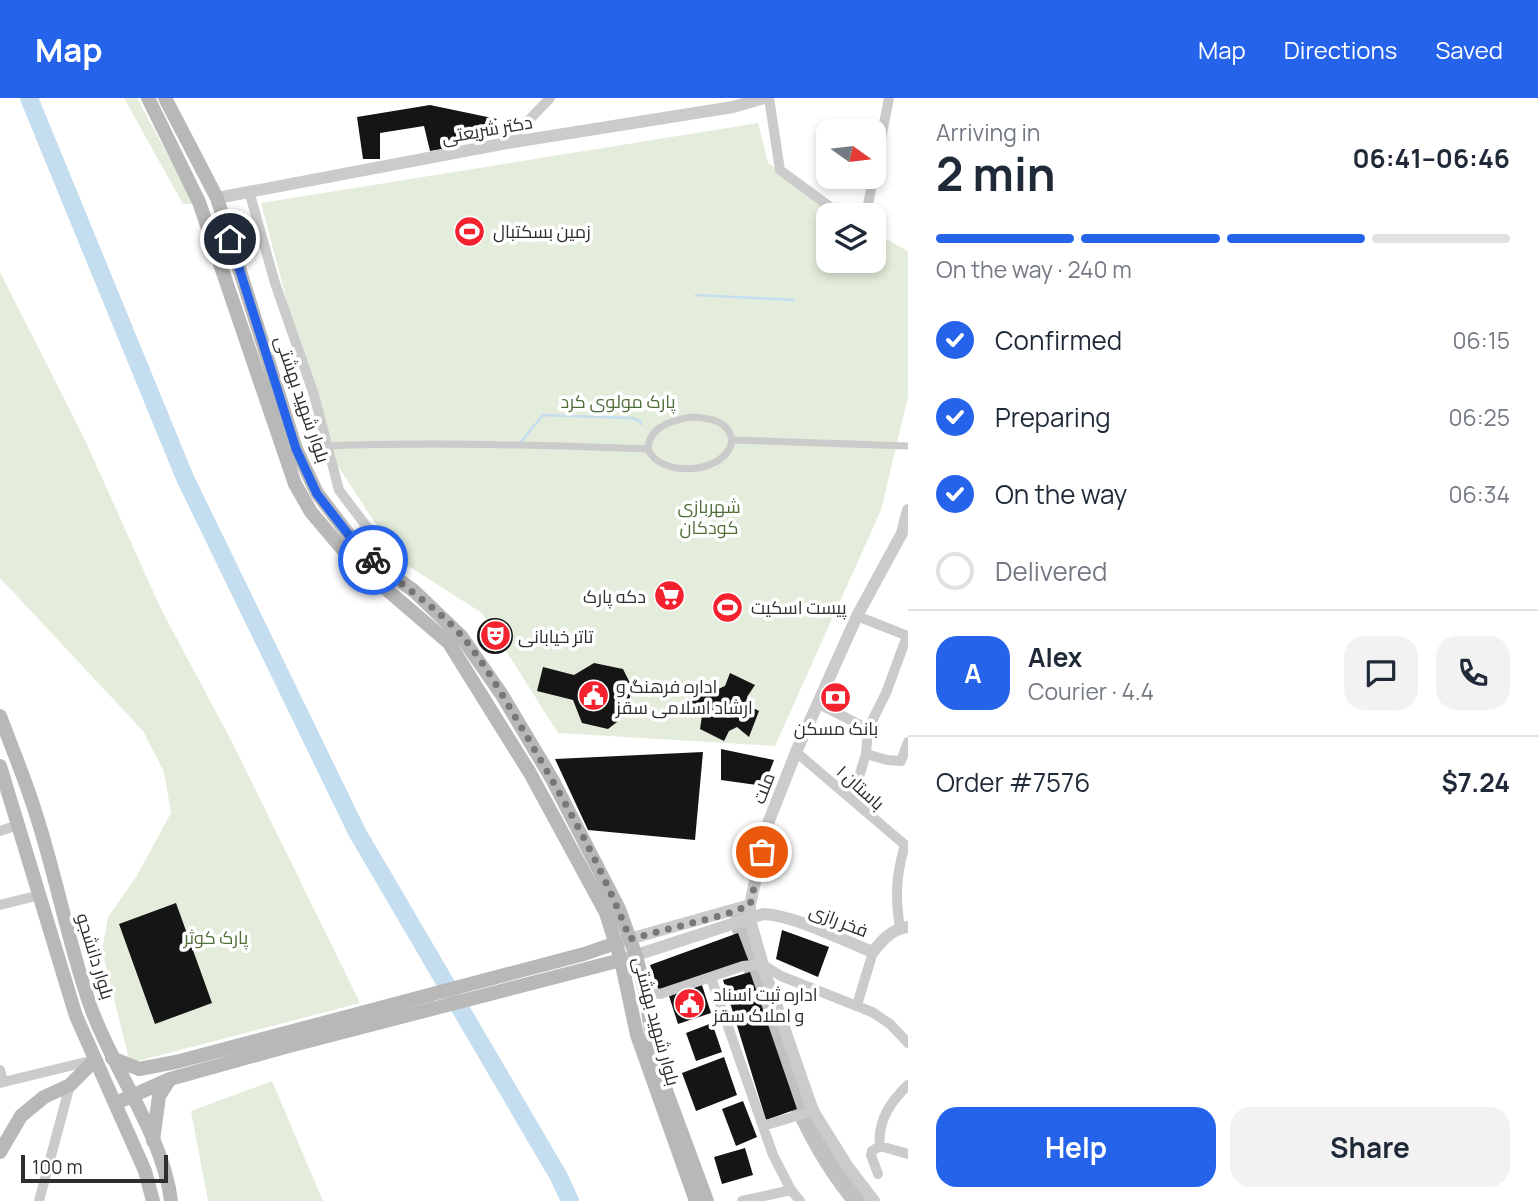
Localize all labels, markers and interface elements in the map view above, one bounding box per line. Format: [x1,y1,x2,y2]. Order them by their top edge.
text: Map [35,27,103,72]
text: Map [1198,33,1246,66]
text: Directions [1284,33,1397,66]
text: Saved [1435,33,1503,66]
street label: دکتر شریعتی [440,109,534,149]
text: Arriving in [936,116,1041,148]
north arrow [816,119,886,189]
map controls [816,119,886,273]
text: 06:41–06:46 [1352,140,1510,176]
text: 2 min [936,142,1056,205]
button: layers [816,203,886,273]
pin [200,209,260,269]
sports icon: زمین بسکتبال [453,214,487,248]
place label: زمین بسکتبال [493,219,591,243]
icon: home [211,220,249,258]
text: On the way · 240 m [936,253,1132,285]
icon: check [936,321,974,359]
text: Confirmed [995,322,1122,358]
text: 06:15 [1453,324,1510,356]
street label: بلوار شهید بهشتی [270,332,336,466]
park label: پارک مولوی کرد [561,389,676,414]
icon: check [936,398,974,436]
text: Preparing [995,399,1111,435]
text: 06:25 [1448,401,1510,433]
icon: check [936,475,974,513]
text: On the way [995,476,1127,512]
text: 06:34 [1449,478,1510,510]
park label: شهربازی کودکان [677,494,741,539]
courier [338,525,408,595]
icon: bike [354,541,392,579]
text: Delivered [995,553,1107,589]
supermarket icon: دکه پارک [652,579,686,613]
place label: دکه پارک [583,584,646,609]
sports icon: پیست اسکیت [711,590,745,624]
place label: پیست اسکیت [751,595,847,620]
theatre icon: تاتر خیابانی [478,619,512,653]
place label: تاتر خیابانی [518,624,594,648]
button: chat [1344,636,1418,710]
button: phone [1436,636,1510,710]
text: Alex [1028,639,1082,675]
text: A [964,655,982,691]
place label: اداره فرهنگ و ارشاد اسلامی سقز [615,674,753,719]
text: Courier · 4.4 [1028,675,1154,707]
public building icon: اداره فرهنگ و ارشاد اسلامی سقز [576,679,610,713]
bank icon: بانک مسکن [819,681,853,715]
place label: بانک مسکن [794,716,878,740]
street label: باستان ۱ [832,759,890,815]
text: Order #7576 [936,764,1090,800]
text: $7.24 [1442,764,1510,800]
street label: ملت [746,769,780,807]
pin [732,822,792,882]
icon: bag [743,833,781,871]
street label: فخر رازی [806,898,872,942]
street label: بلوار دانشجو [72,910,120,1002]
park label: پارک کوثر [183,925,248,950]
street label: بلوار شهید بهشتی [628,954,686,1088]
place label: اداره ثبت اسناد و املاک سقز [712,982,818,1027]
public building icon: اداره ثبت اسناد و املاک سقز [673,987,707,1021]
button: Help [936,1107,1216,1187]
button: Share [1230,1107,1510,1187]
scale bar [21,1152,168,1184]
text: 100 m [32,1154,83,1180]

